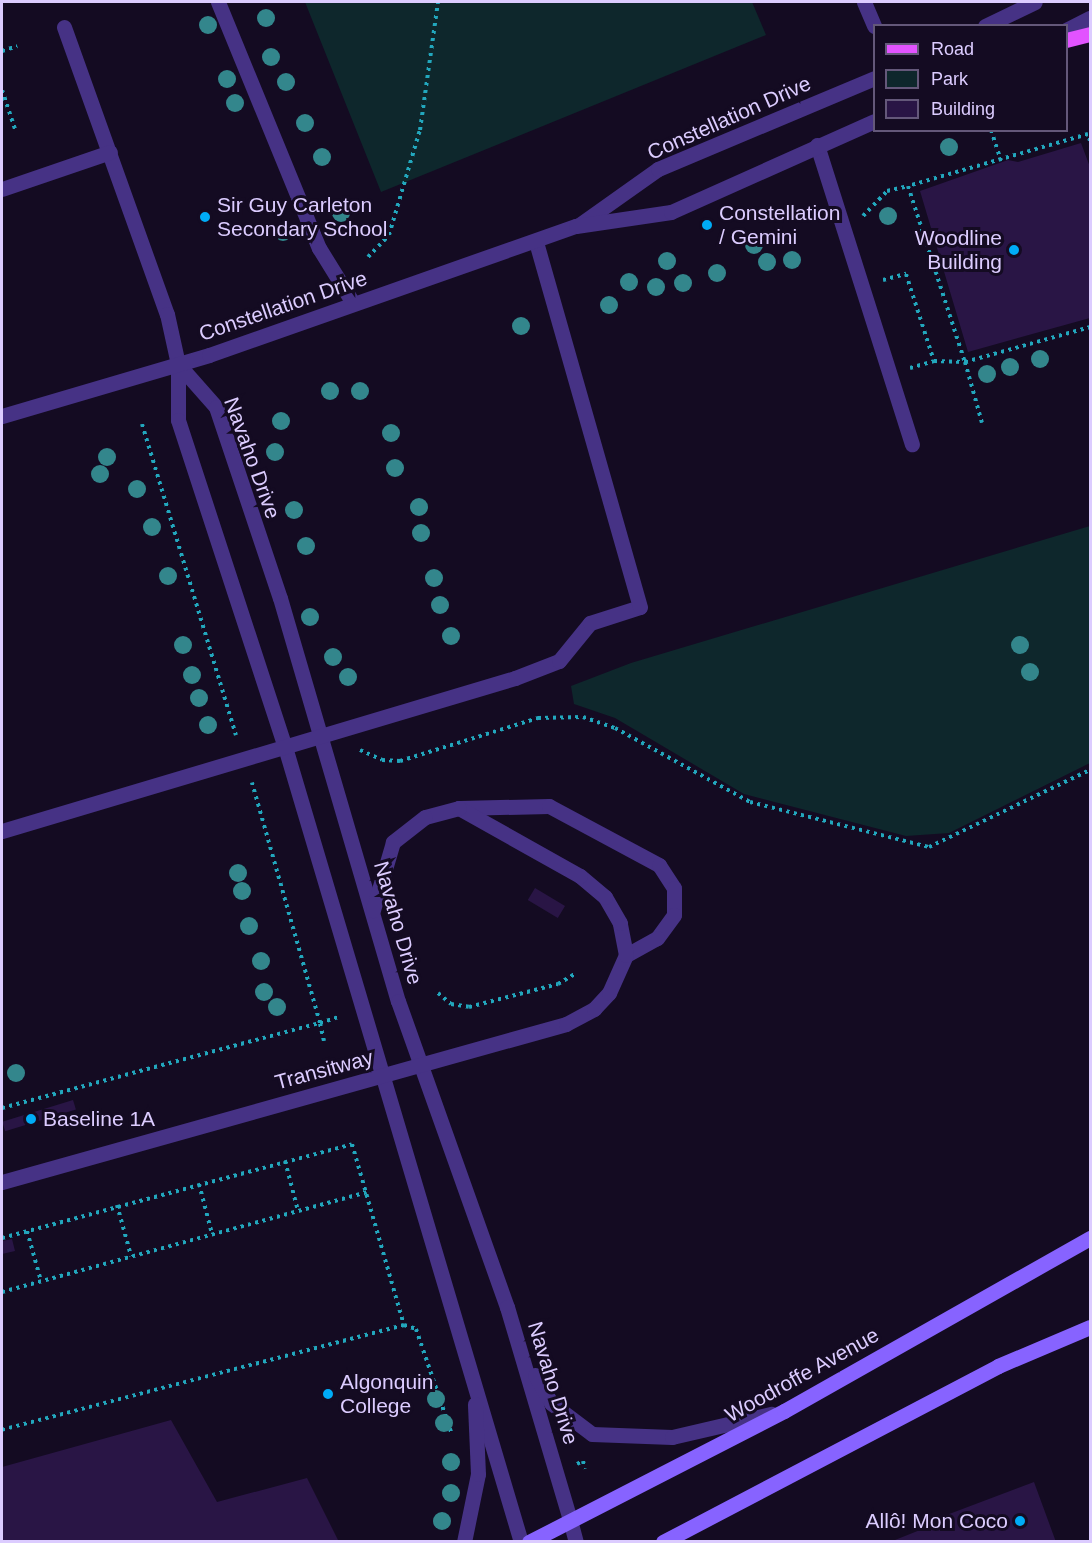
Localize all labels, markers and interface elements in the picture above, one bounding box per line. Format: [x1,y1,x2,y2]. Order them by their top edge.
legend [873,24,1068,132]
text: Road [931,39,974,59]
text: Park [931,69,968,89]
street label: Constellation Drive [643,71,815,165]
text: Building [931,99,995,119]
place label: Sir Guy Carleton Secondary School [217,192,387,242]
place label: Constellation / Gemini [719,200,840,250]
marker: Sir Guy Carleton Secondary School [198,210,212,224]
marker: Constellation / Gemini [700,218,714,232]
place label: Woodline Building [915,225,1002,275]
marker: Woodline Building [1007,243,1021,257]
street label: Constellation Drive [196,265,370,347]
street label: Navaho Drive [218,394,286,522]
street label: Navaho Drive [368,858,428,988]
street label: Transitway [272,1045,376,1095]
place label: Baseline 1A [43,1106,155,1132]
marker: Baseline 1A [24,1112,38,1126]
street label: Navaho Drive [522,1318,584,1448]
street label: Woodroffe Avenue [720,1322,884,1428]
place label: Algonquin College [340,1369,433,1419]
marker: Algonquin College [321,1387,335,1401]
place label: Allô! Mon Coco [866,1508,1008,1534]
marker: Allô! Mon Coco [1013,1514,1027,1528]

